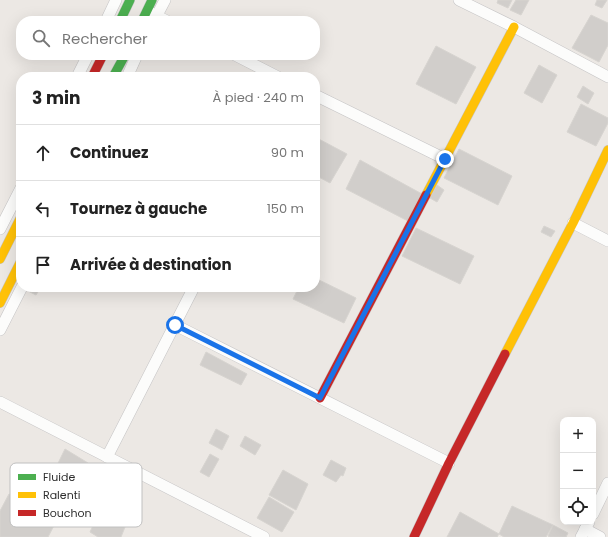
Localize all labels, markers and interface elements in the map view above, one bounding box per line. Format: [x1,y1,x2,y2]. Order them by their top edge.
search box [16,16,320,60]
icon: search [30,27,52,49]
text: Rechercher [62,28,148,49]
text: 3 min [32,86,80,110]
text: À pied · 240 m [213,88,304,107]
icon: ahead [32,142,54,164]
text: Continuez [70,142,149,163]
text: 90 m [271,143,304,162]
route end [436,150,454,168]
icon: left [32,198,54,220]
text: Tournez à gauche [70,198,207,219]
text: 150 m [267,199,304,218]
icon: arrive [32,254,54,276]
text: Arrivée à destination [70,254,232,275]
route start [166,316,184,334]
map controls [560,417,596,525]
button: + [560,417,596,453]
button: − [560,453,596,489]
legend [10,463,142,527]
text: Fluide [43,469,75,485]
text: Ralenti [43,487,81,503]
button: locate [560,489,596,525]
text: Bouchon [43,505,92,521]

